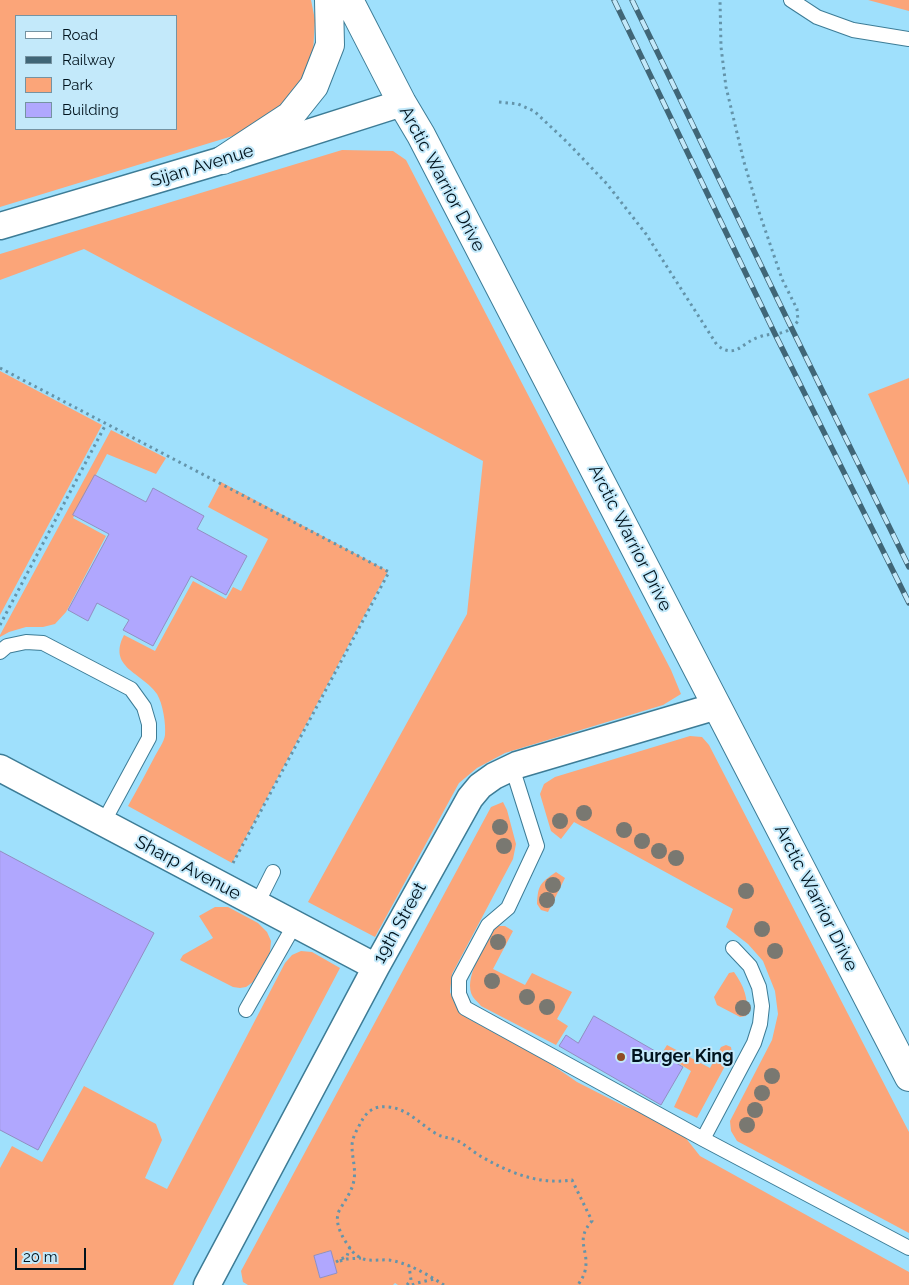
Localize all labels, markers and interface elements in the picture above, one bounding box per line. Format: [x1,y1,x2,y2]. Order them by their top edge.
legend [15,15,178,130]
text: Road [62,26,98,44]
text: Railway [62,51,115,69]
text: Park [62,76,93,94]
text: Building [62,101,119,119]
street label: Arctic Warrior Drive [395,103,489,255]
street label: Sijan Avenue [148,140,256,192]
street label: Arctic Warrior Drive [584,461,676,615]
street label: Arctic Warrior Drive [770,821,862,975]
street label: Sharp Avenue [132,831,244,905]
street label: 19th Street [369,879,431,967]
place label: Burger King [631,1046,734,1068]
marker: Burger King [615,1051,627,1063]
scale bar [18,1238,89,1270]
text: 20 m [23,1248,58,1266]

